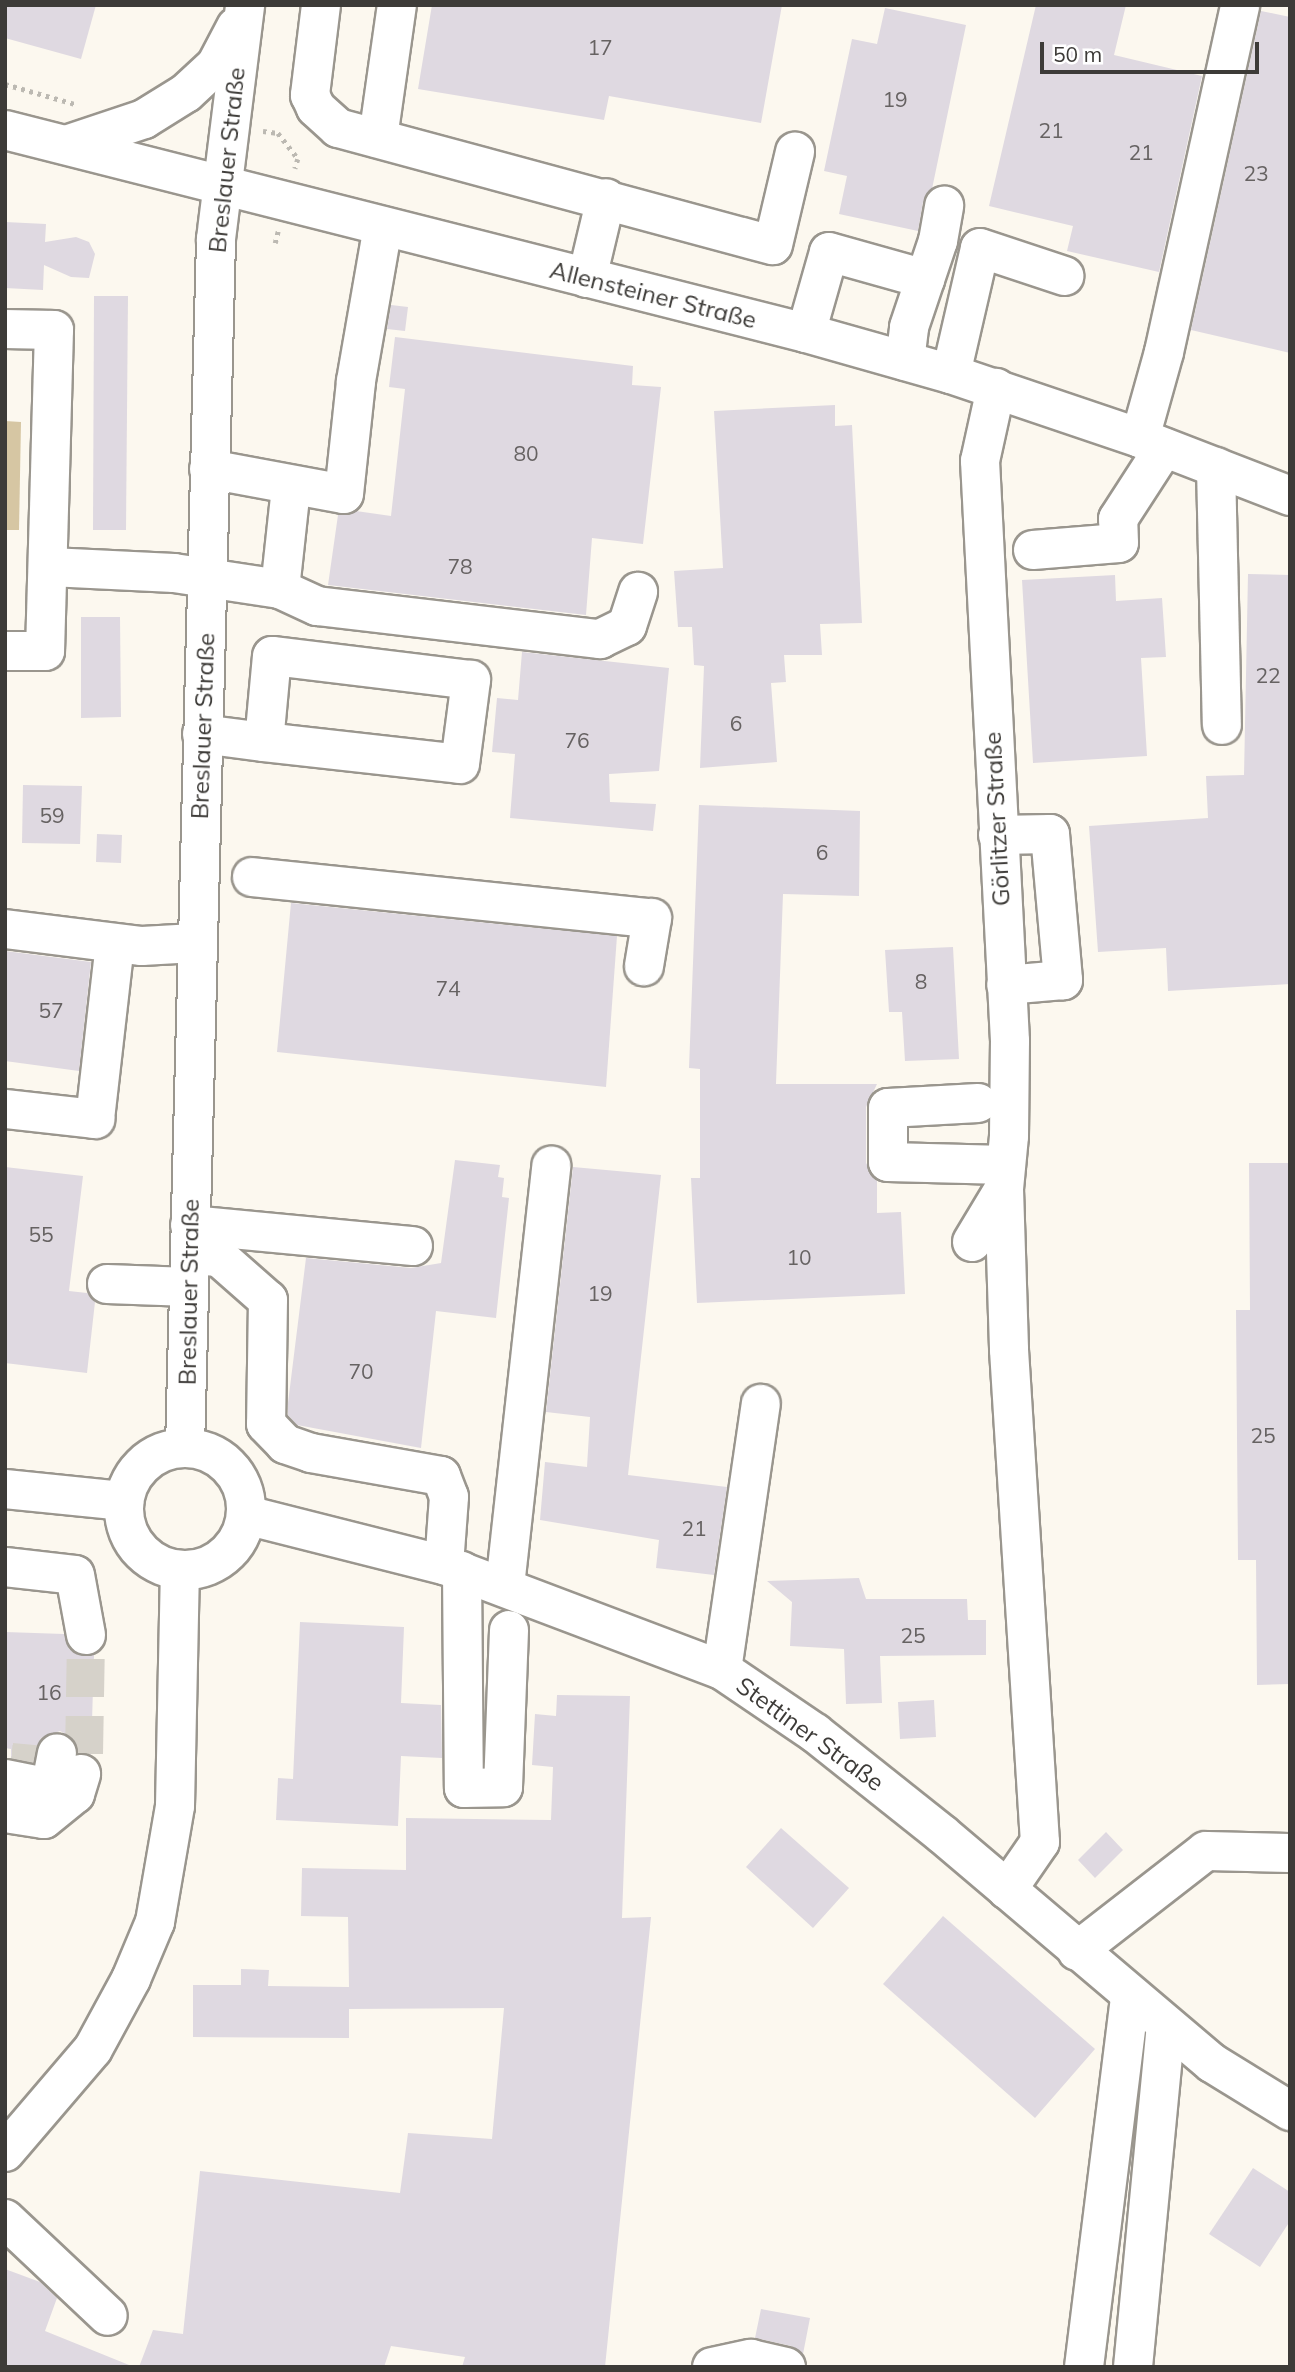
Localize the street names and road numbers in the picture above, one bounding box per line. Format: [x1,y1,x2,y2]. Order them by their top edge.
street label: Breslauer Straße [203,66,251,254]
street label: Allensteiner Straße [547,255,759,335]
street label: Breslauer Straße [185,632,221,820]
street label: Görlitzer Straße [978,731,1016,907]
street label: Breslauer Straße [173,1199,205,1385]
street label: Stettiner Straße [731,1671,889,1797]

